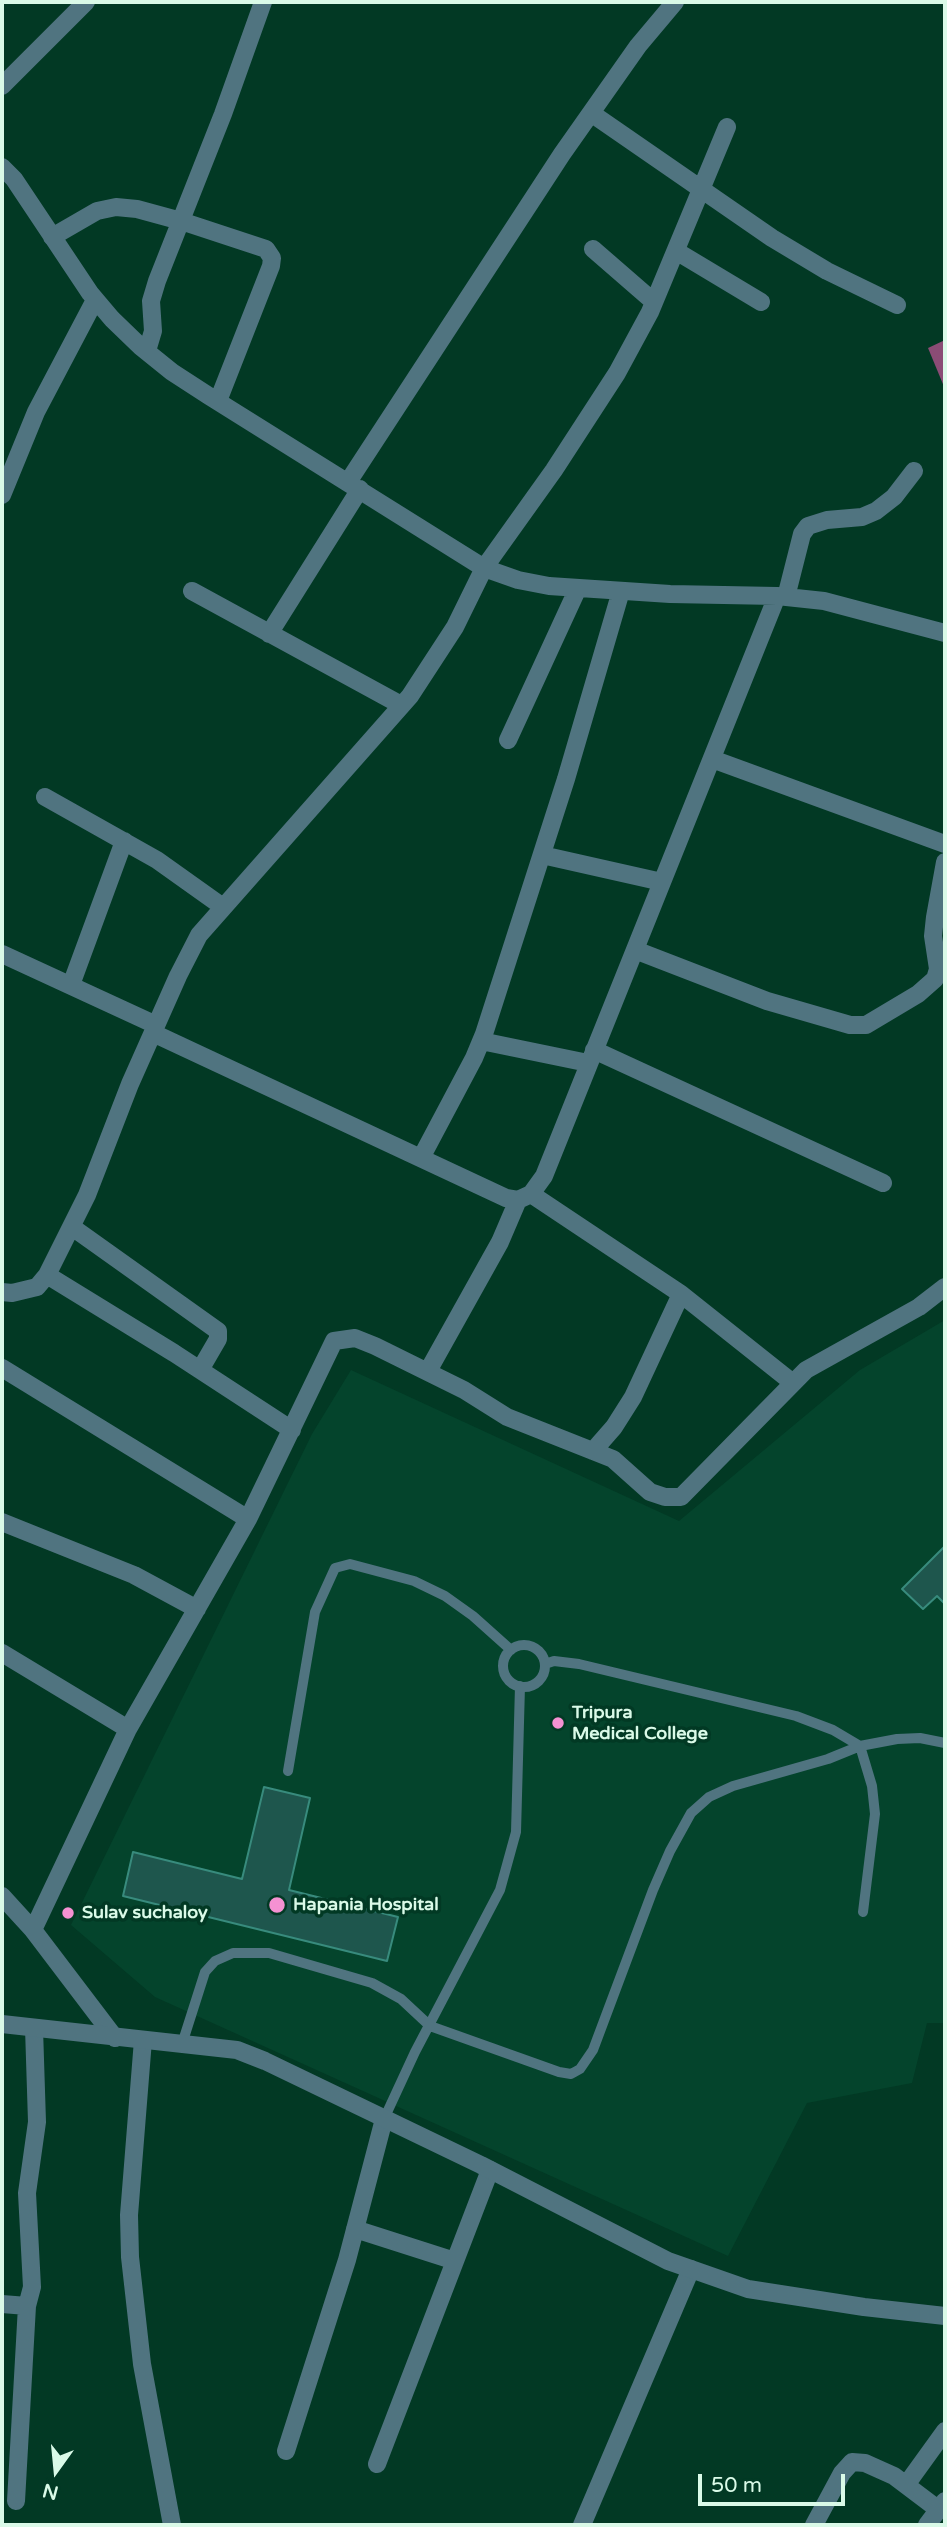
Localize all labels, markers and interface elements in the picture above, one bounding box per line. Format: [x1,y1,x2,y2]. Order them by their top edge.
place label: Tripura Medical College [572,1702,708,1744]
marker: Tripura Medical College [550,1715,566,1731]
place label: Hapania Hospital [293,1894,439,1916]
marker: Hapania Hospital [267,1895,287,1915]
place label: Sulav suchaloy [82,1902,208,1924]
marker: Sulav suchaloy [60,1905,76,1921]
north arrow [21,2436,91,2506]
scale bar [702,2460,849,2504]
text: 50 m [711,2473,762,2498]
text: N [40,2479,61,2504]

